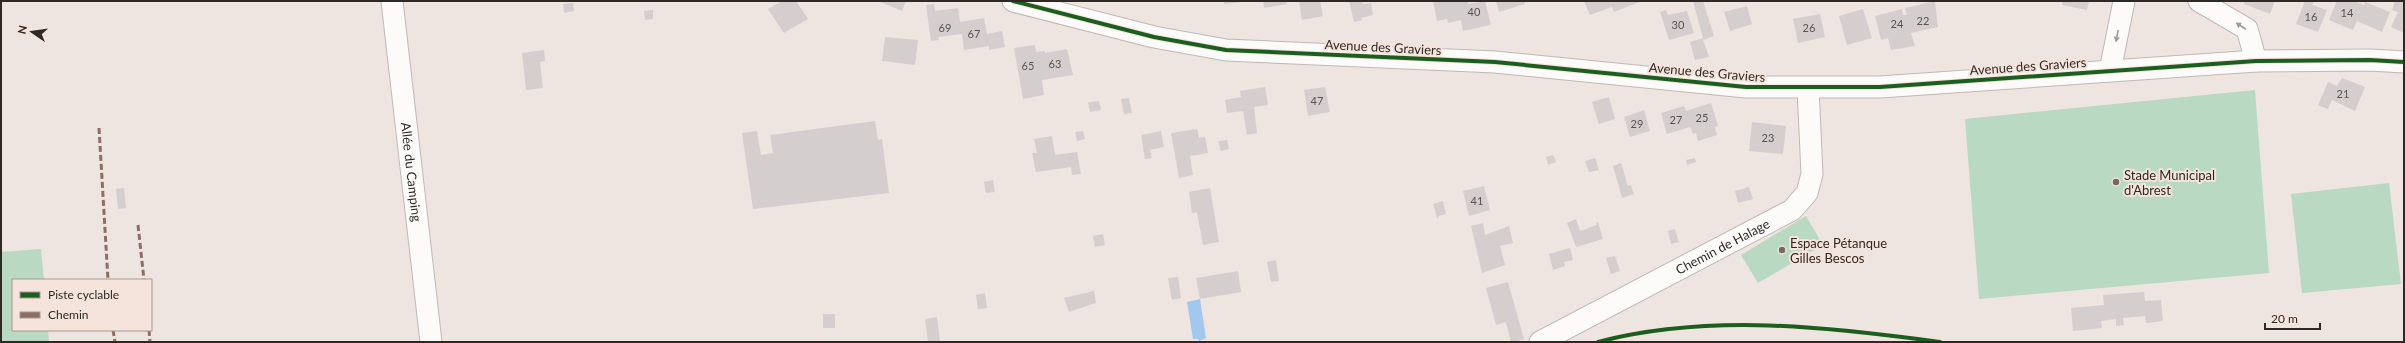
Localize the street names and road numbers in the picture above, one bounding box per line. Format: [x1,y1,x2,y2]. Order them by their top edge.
street label: Avenue des Graviers [1324,36,1442,58]
street label: Avenue des Graviers [1969,54,2087,78]
street label: Avenue des Graviers [1648,59,1766,85]
street label: Allée du Camping [398,121,425,223]
street label: Chemin de Halage [1673,215,1772,278]

